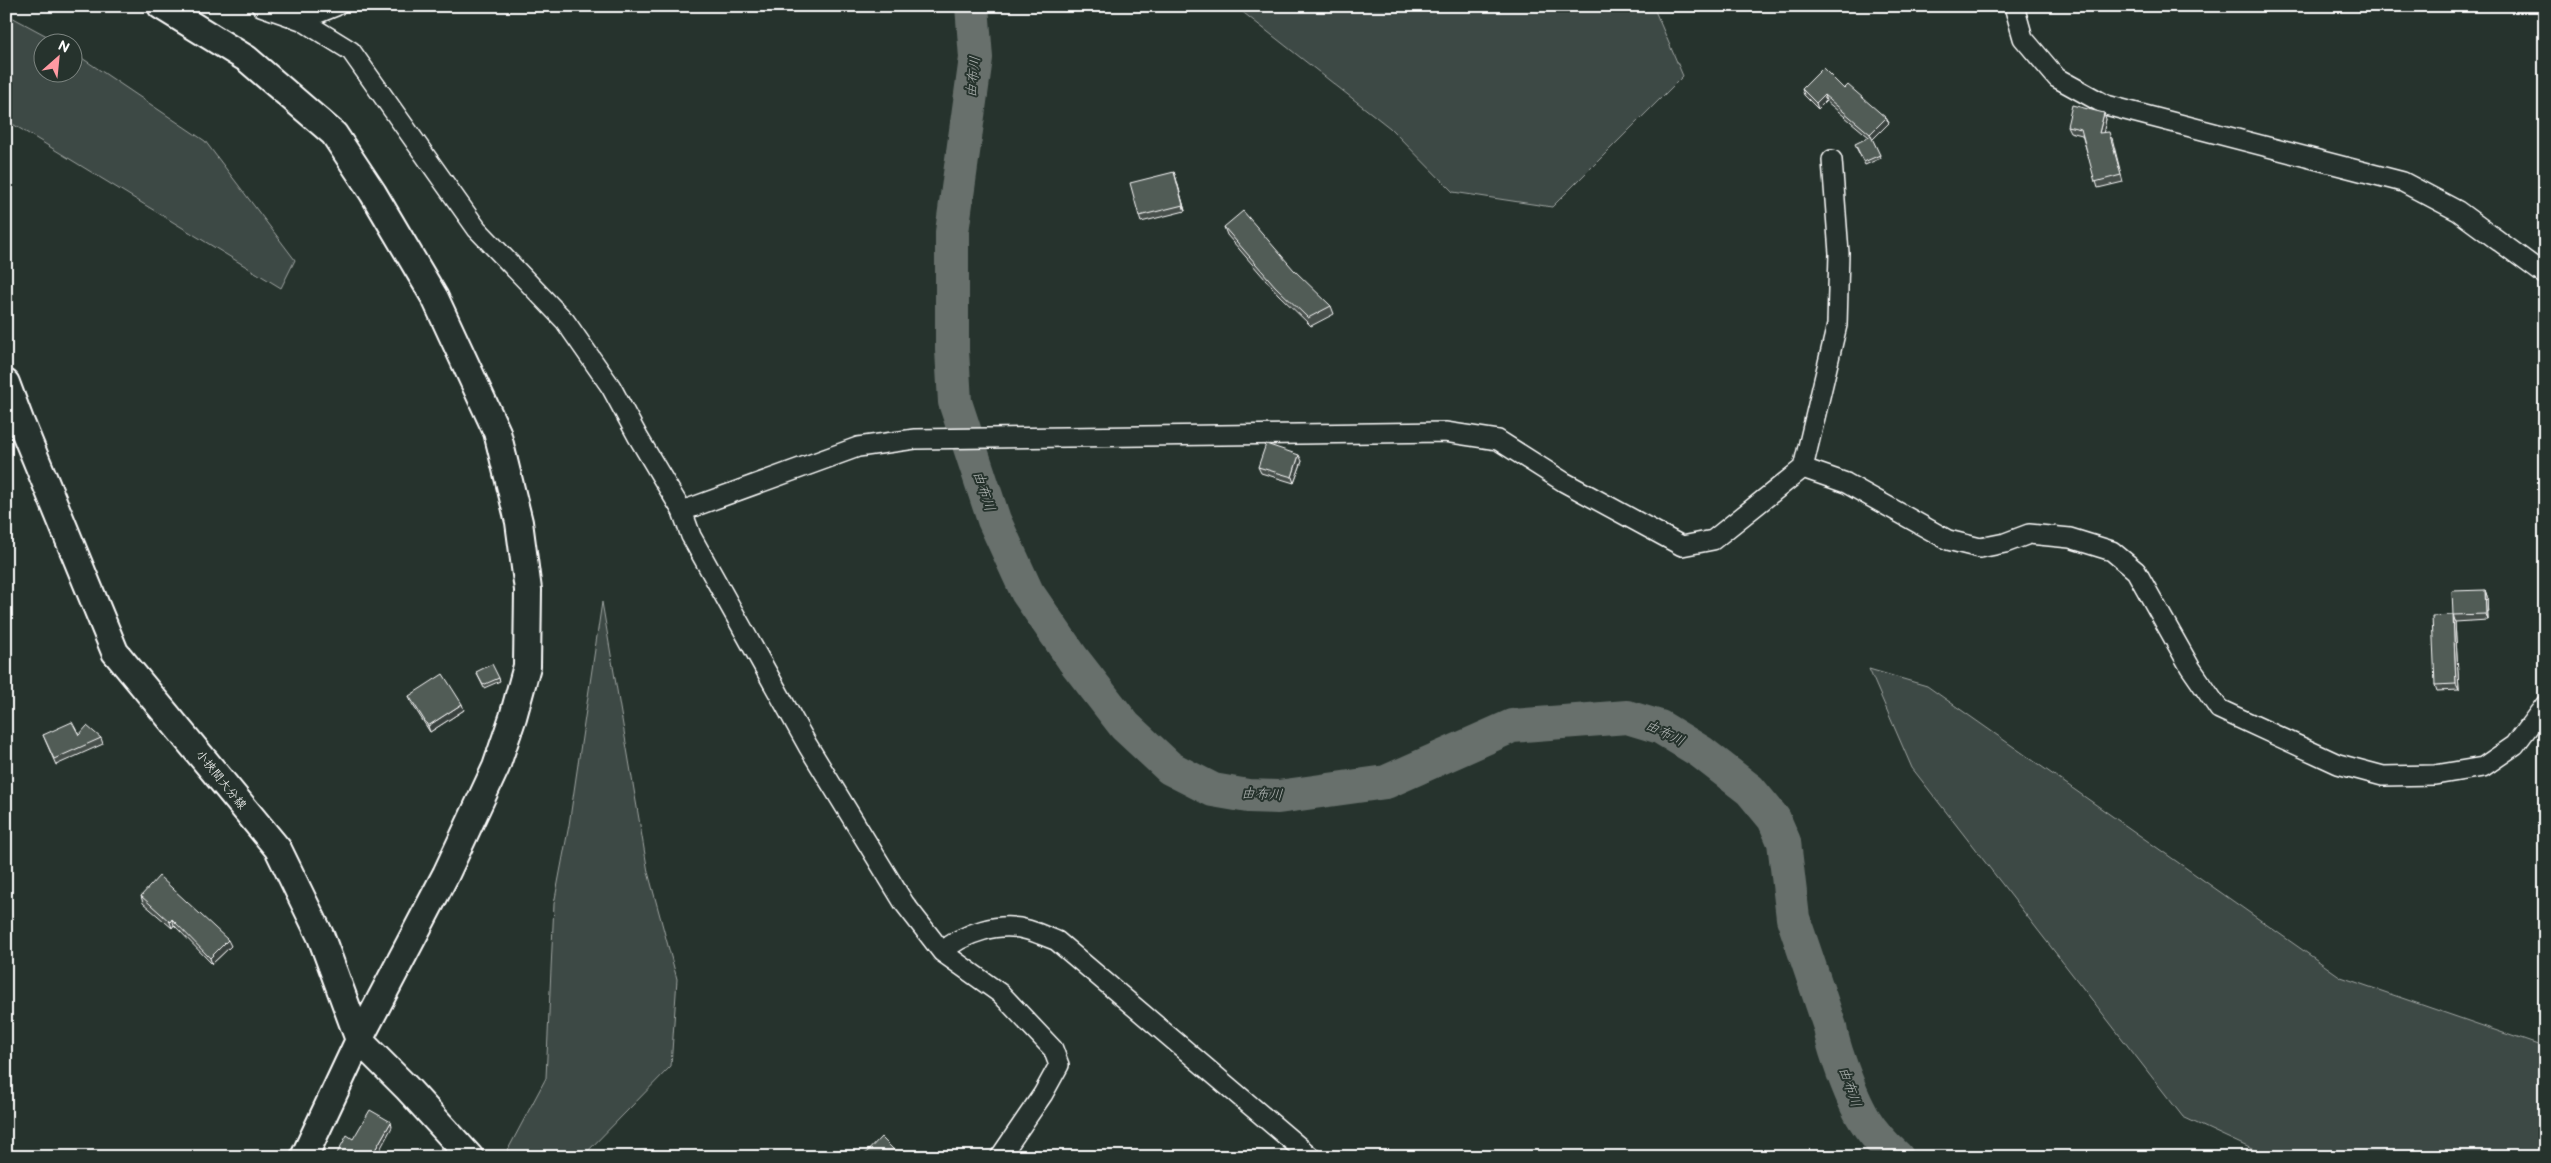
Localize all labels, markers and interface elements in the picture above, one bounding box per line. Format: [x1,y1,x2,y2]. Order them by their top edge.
north arrow [32,32,82,82]
text: N [55,37,72,57]
water label: 由布川 [962,55,984,99]
water label: 由布川 [969,468,999,514]
water label: 由布川 [1642,716,1688,750]
street label: 小挾間大分線 [193,747,249,813]
water label: 由布川 [1241,784,1283,804]
water label: 由布川 [1835,1064,1865,1110]

